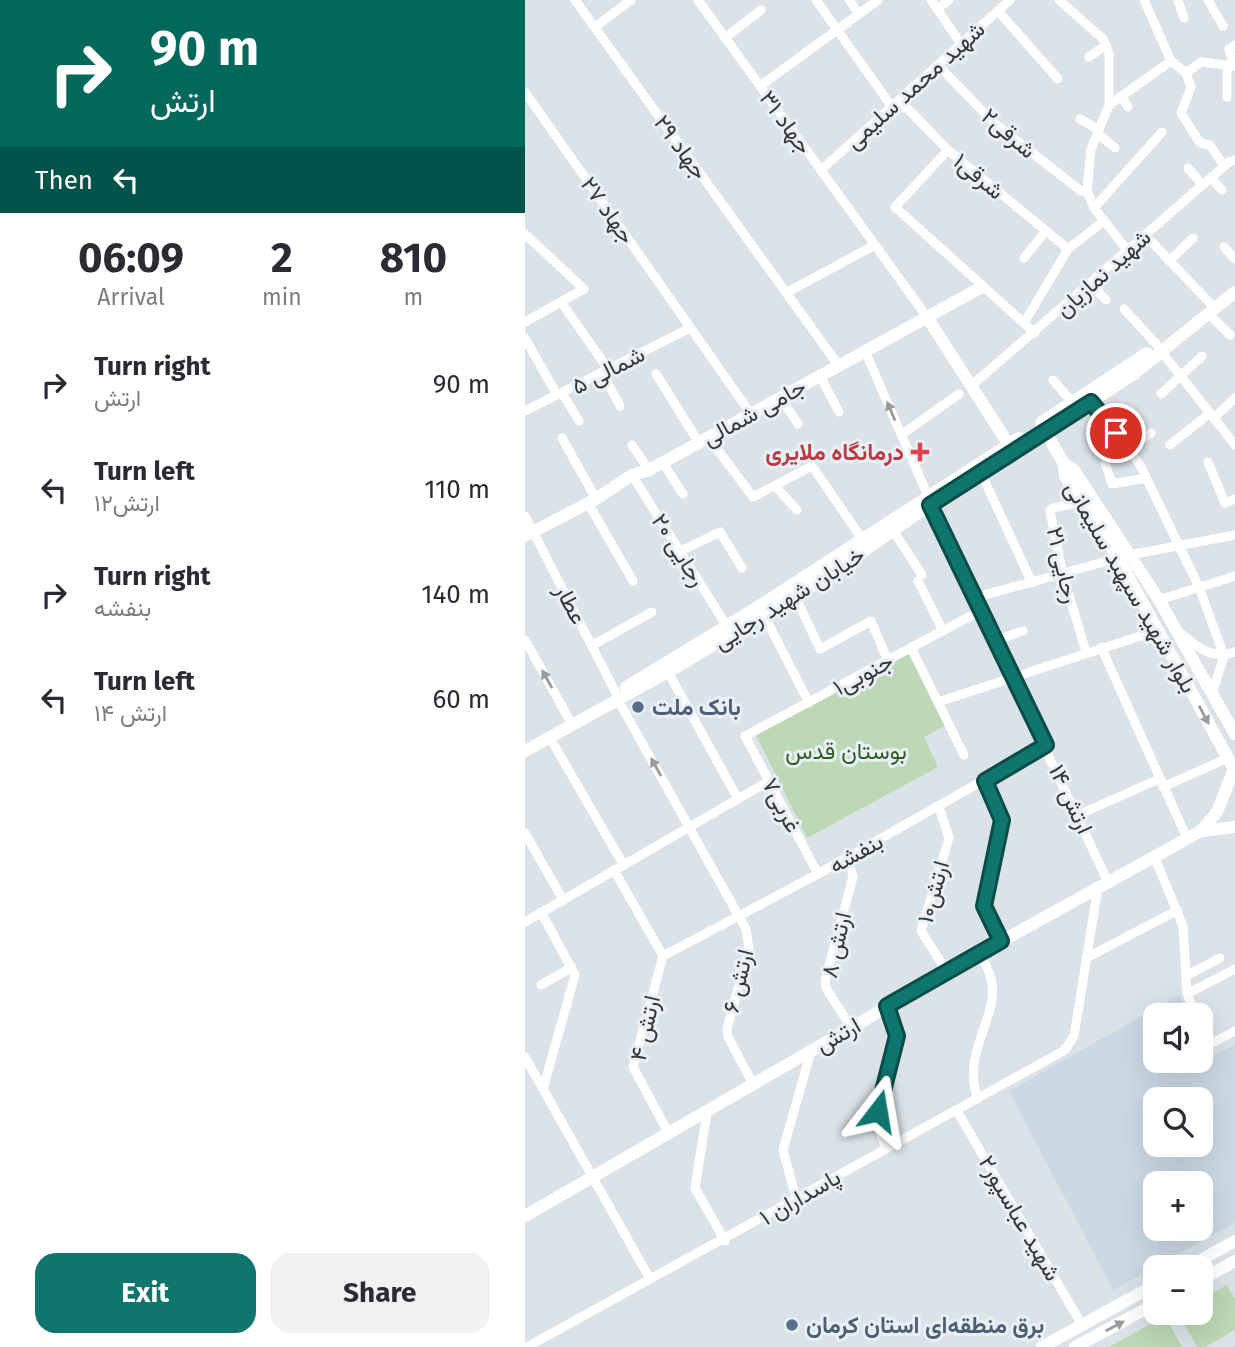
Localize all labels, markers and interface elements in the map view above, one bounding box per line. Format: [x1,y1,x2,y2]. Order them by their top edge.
street label: شهید محمد سلیمی [840,15,991,156]
text: 90 m [150,19,259,78]
icon: right [35,28,126,119]
text: ارتش [150,82,216,120]
street label: جهاد ۳۱ [753,85,818,160]
street label: شرقی۲ [975,102,1042,165]
street label: جهاد ۲۹ [647,109,714,185]
street label: شرقی۱ [947,147,1010,206]
icon: left [107,161,145,199]
text: Then [35,165,93,196]
street label: جهاد ۲۷ [574,171,641,250]
street label: شهید نمازیان [1050,223,1157,324]
text: 06:09 [78,233,184,283]
text: 2 [271,233,293,283]
text: 810 [380,233,447,283]
text: Arrival [97,283,165,311]
text: min [262,283,302,311]
text: m [403,283,423,311]
street label: شمالی ۵ [567,340,649,400]
text: Turn right [94,351,211,382]
icon: right [35,366,73,404]
text: 90 m [433,369,490,400]
street label: جامی شمالی [697,372,811,452]
text: ارتش [94,384,141,412]
one-way arrow [885,401,896,422]
pin [1086,403,1146,463]
icon: arrive [1097,414,1135,452]
place label: درمانگاه ملایری [765,438,904,467]
marker: درمانگاه ملایری [910,442,930,462]
text: Turn left [94,456,195,487]
icon: left [35,471,73,509]
text: 110 m [424,474,490,505]
street label: بلوار شهید سپهبد سلیمانی [1057,476,1203,699]
text: ارتش۱۲ [94,489,160,517]
street label: رجایی ۲۰ [645,508,712,592]
street label: رجایی ۲۱ [1040,524,1085,606]
street label: خیابان شهید رجایی [708,540,870,657]
text: Turn right [94,561,211,592]
icon: right [35,576,73,614]
street label: عطار [548,578,593,629]
text: 140 m [421,579,490,610]
text: بنفشه [94,594,151,622]
street label: جنوبی۱ [828,647,898,702]
text: Turn left [94,666,195,697]
one-way arrow [541,670,553,689]
icon: left [35,681,73,719]
text: 60 m [432,684,490,715]
place label: بانک ملت [652,693,741,721]
text: ارتش ۱۴ [94,699,167,727]
marker: بانک ملت [630,699,646,715]
one-way arrow [1198,705,1210,724]
park label: بوستان قدس [785,737,907,766]
one-way arrow [650,757,662,777]
street label: ارتش ۱۴ [1042,760,1099,838]
street label: غربی۷ [755,773,808,838]
street label: بنفشه [824,827,888,879]
street label: ارتش۱۰ [911,858,956,927]
street label: ارتش ۸ [815,909,858,981]
street label: ارتش ۶ [717,946,760,1016]
street label: ارتش ۴ [624,993,667,1064]
map controls [1143,1003,1213,1325]
button: sound [1143,1003,1213,1073]
street label: ارتش [811,1011,866,1060]
position arrow [841,1074,915,1148]
button: search [1143,1087,1213,1157]
street label: شهید عباسپور۲ [971,1150,1067,1287]
street label: پاسداران ۱ [755,1163,846,1233]
button: + [1143,1171,1213,1241]
button: Exit [35,1253,256,1333]
button: Share [270,1253,490,1333]
button: − [1143,1255,1213,1325]
place label: برق منطقه‌ای استان کرمان [806,1311,1044,1340]
marker: برق منطقه‌ای استان کرمان [784,1317,800,1333]
one-way arrow [1105,1320,1125,1331]

